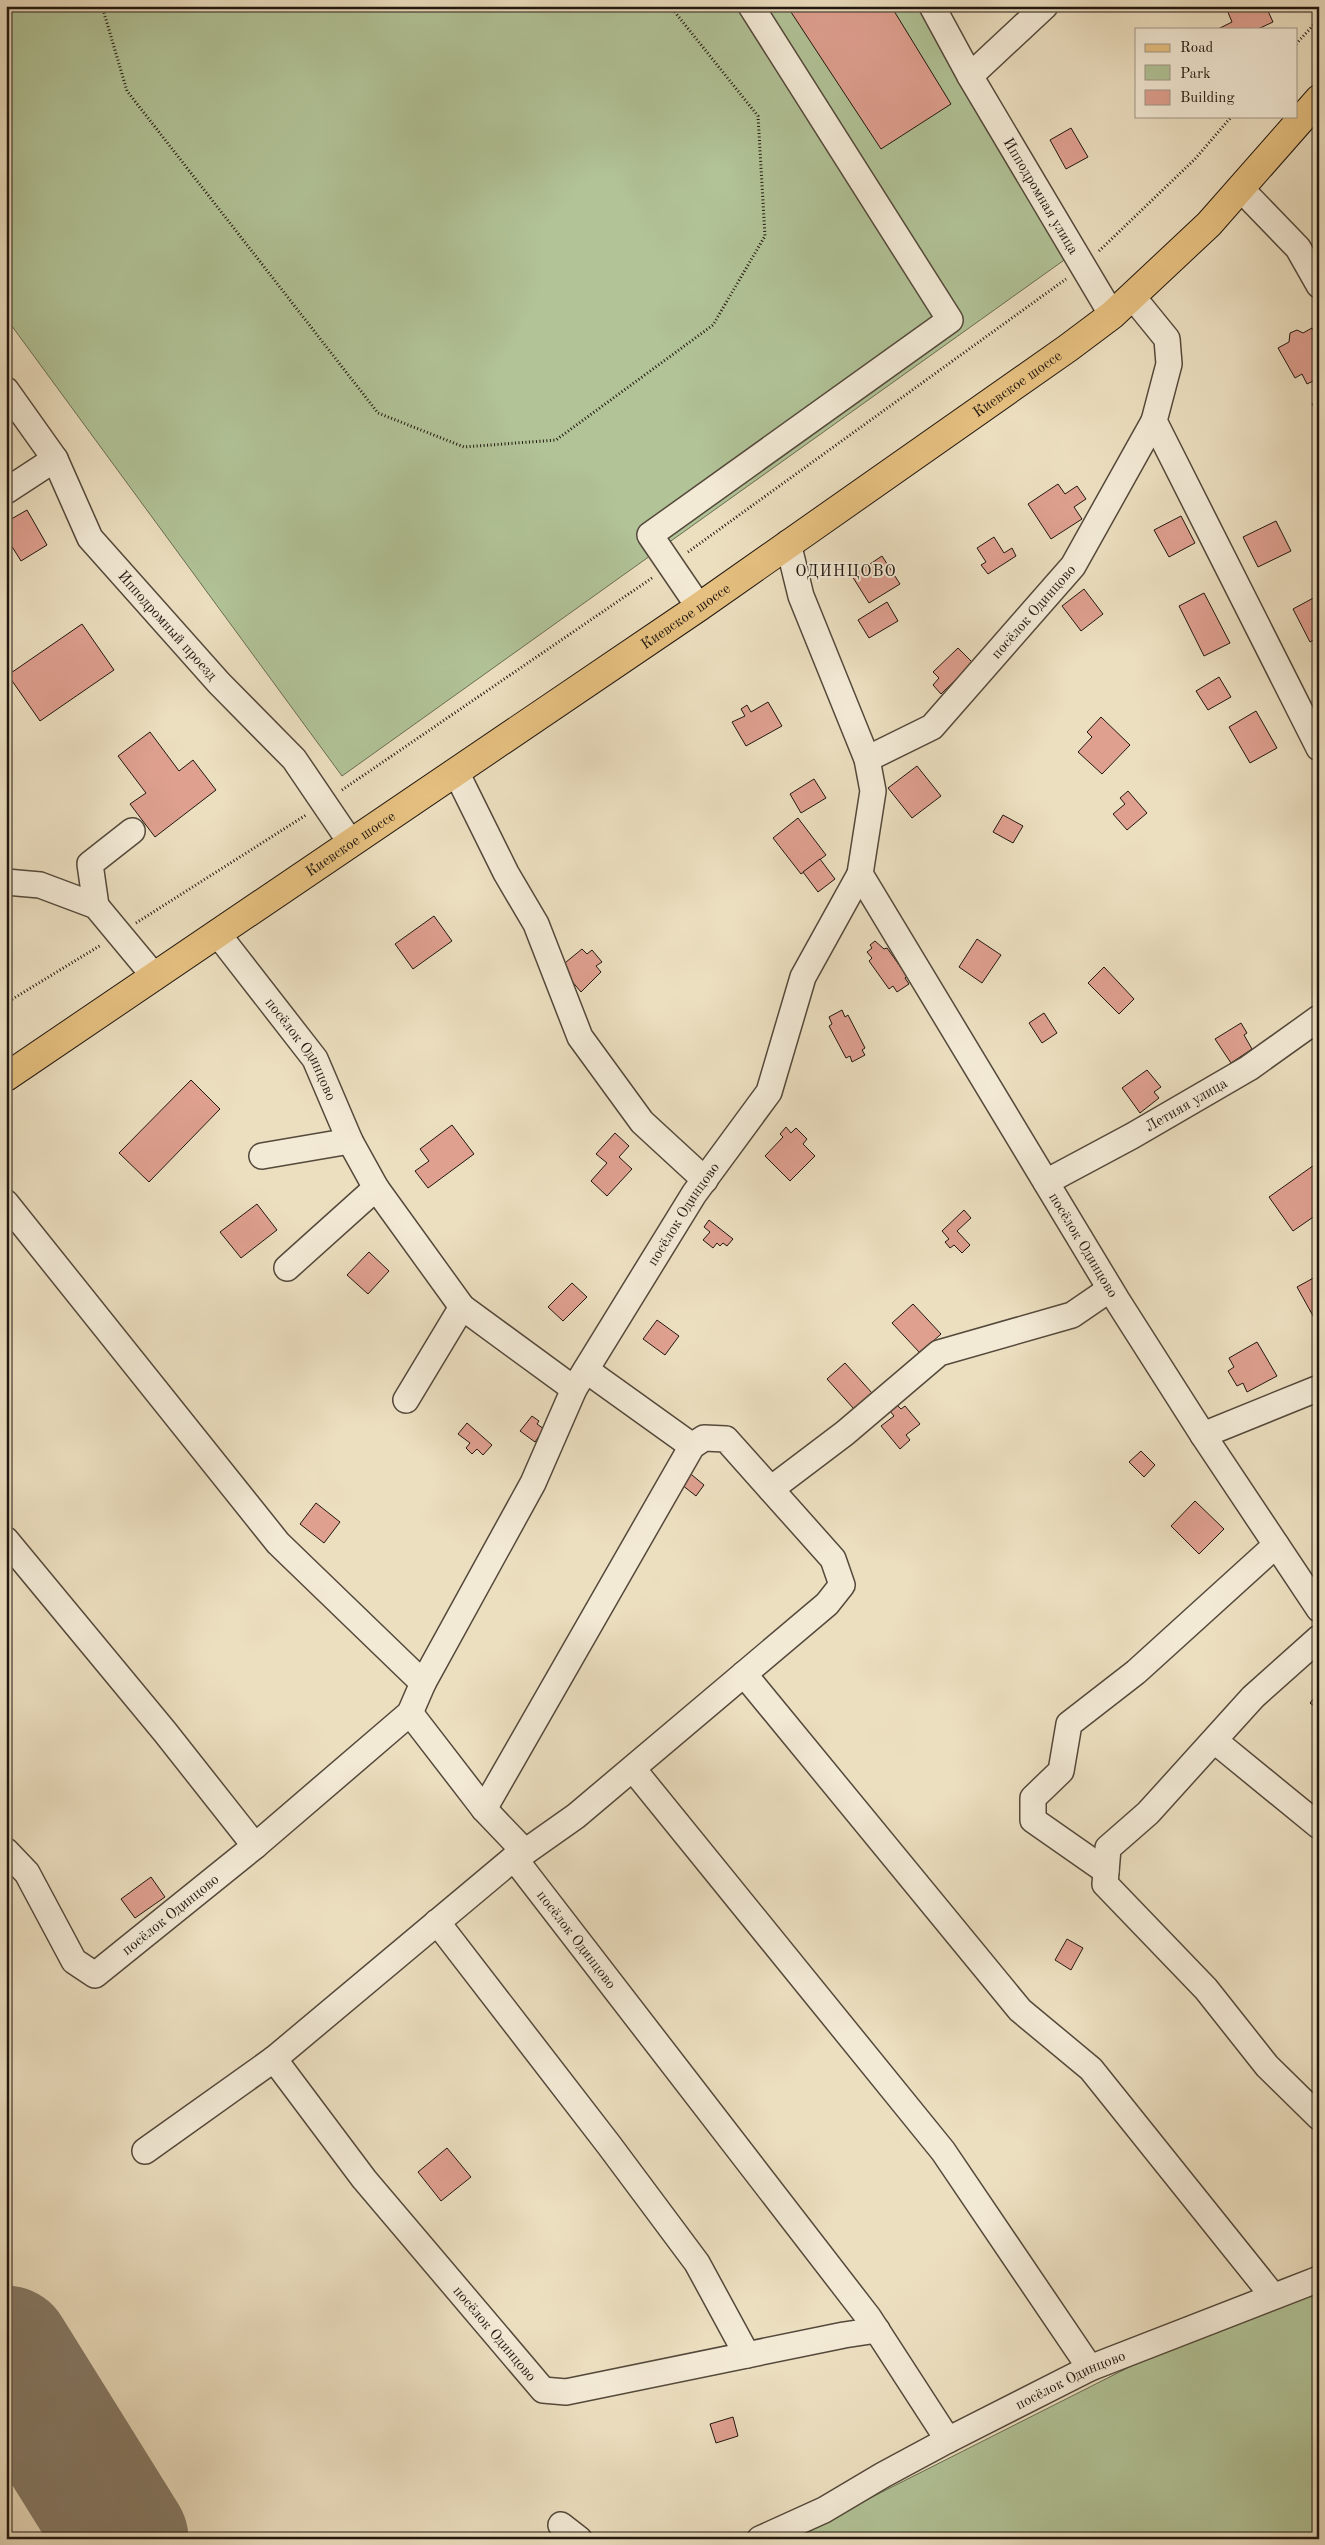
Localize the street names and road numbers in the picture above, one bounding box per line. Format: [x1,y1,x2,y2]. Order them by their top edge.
street label: Ипподромная улица [1000,136,1080,258]
street label: Киевское шоссе [971,349,1065,421]
street label: посёлок Одинцово [989,563,1079,662]
street label: Ипподромный проезд [114,569,220,685]
street label: Киевское шоссе [639,581,734,653]
street label: Киевское шоссе [304,809,399,880]
street label: посёлок Одинцово [262,996,338,1103]
street label: Летняя улица [1143,1076,1231,1136]
street label: посёлок Одинцово [646,1161,723,1269]
street label: посёлок Одинцово [1045,1190,1120,1301]
street label: посёлок Одинцово [120,1872,222,1959]
street label: посёлок Одинцово [533,1888,618,1992]
street label: посёлок Одинцово [449,2284,538,2385]
street label: посёлок Одинцово [1014,2349,1128,2413]

